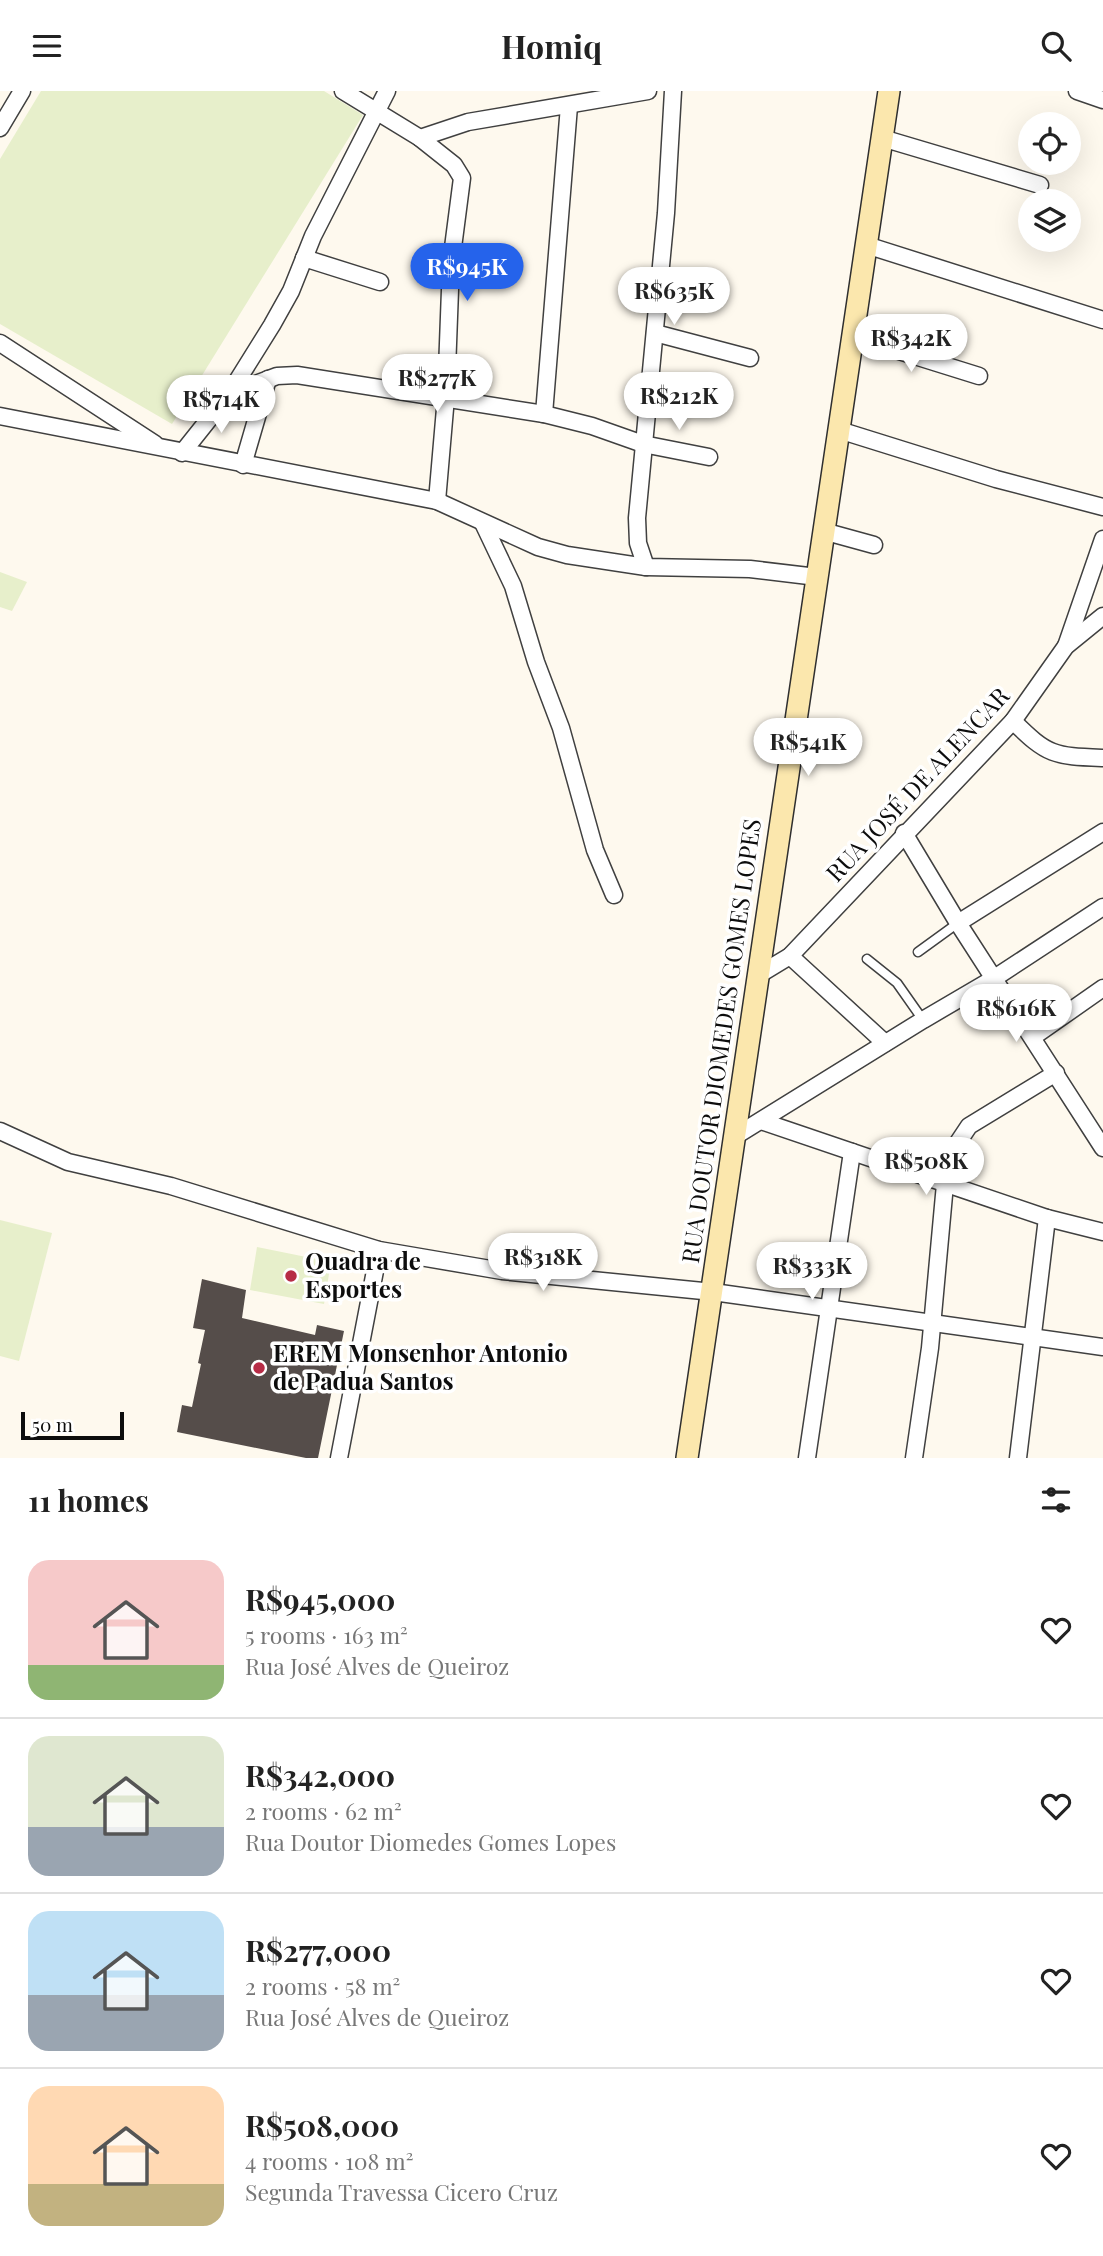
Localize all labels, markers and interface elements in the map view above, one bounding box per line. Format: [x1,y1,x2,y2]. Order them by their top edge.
text: Homiq [501,24,602,67]
icon: menu [28,27,66,65]
icon: search [1037,27,1075,65]
map controls [1018,112,1081,252]
button: locate [1018,112,1081,175]
button: layers [1018,189,1081,252]
pin: R$945K [410,243,524,303]
text: R$945K [427,250,507,281]
pin: R$635K [617,267,731,327]
text: R$635K [634,274,714,305]
pin: R$342K [854,315,968,374]
text: R$342K [871,321,951,352]
pin: R$277K [380,355,494,414]
text: R$277K [398,361,476,392]
pin: R$212K [622,373,736,432]
pin: R$714K [164,375,278,435]
text: R$212K [640,379,718,410]
text: R$714K [183,382,259,413]
street label: RUA JOSÉ DE ALENCAR [818,679,1015,888]
pin: R$541K [751,719,865,778]
text: R$541K [769,725,847,756]
street label: RUA DOUTOR DIOMEDES GOMES LOPES [673,816,767,1265]
pin: R$616K [959,985,1073,1044]
text: R$616K [976,991,1056,1022]
pin: R$508K [869,1137,983,1197]
text: R$508K [884,1144,968,1175]
pin: R$318K [486,1233,600,1293]
text: R$318K [504,1240,582,1271]
pin: R$333K [755,1243,869,1302]
place label: Quadra de Esportes [305,1244,421,1304]
text: R$333K [772,1249,852,1280]
marker: Quadra de Esportes [283,1268,299,1284]
place label: EREM Monsenhor Antonio de Padua Santos [273,1336,568,1396]
marker: EREM Monsenhor Antonio de Padua Santos [251,1360,267,1376]
scale bar [21,1409,124,1441]
text: 50 m [32,1411,73,1437]
text: 11 homes [28,1480,149,1520]
icon: filters [1037,1481,1075,1519]
text: R$945,000 [245,1579,395,1619]
icon: home [84,1588,168,1672]
icon: heart [1037,1611,1075,1649]
text: 5 rooms · 163 m² [245,1619,408,1650]
text: Rua José Alves de Queiroz [245,1650,509,1681]
text: R$342,000 [245,1755,395,1795]
icon: home [84,1764,168,1848]
icon: heart [1037,1787,1075,1825]
text: 2 rooms · 62 m² [245,1795,402,1826]
text: Rua Doutor Diomedes Gomes Lopes [245,1826,616,1857]
text: R$277,000 [245,1930,391,1970]
icon: home [84,1939,168,2023]
icon: heart [1037,1962,1075,2000]
text: 2 rooms · 58 m² [245,1970,400,2001]
text: Rua José Alves de Queiroz [245,2001,509,2032]
text: R$508,000 [245,2105,399,2145]
icon: home [84,2114,168,2198]
icon: heart [1037,2137,1075,2175]
text: 4 rooms · 108 m² [245,2145,414,2176]
text: Segunda Travessa Cicero Cruz [245,2176,558,2207]

